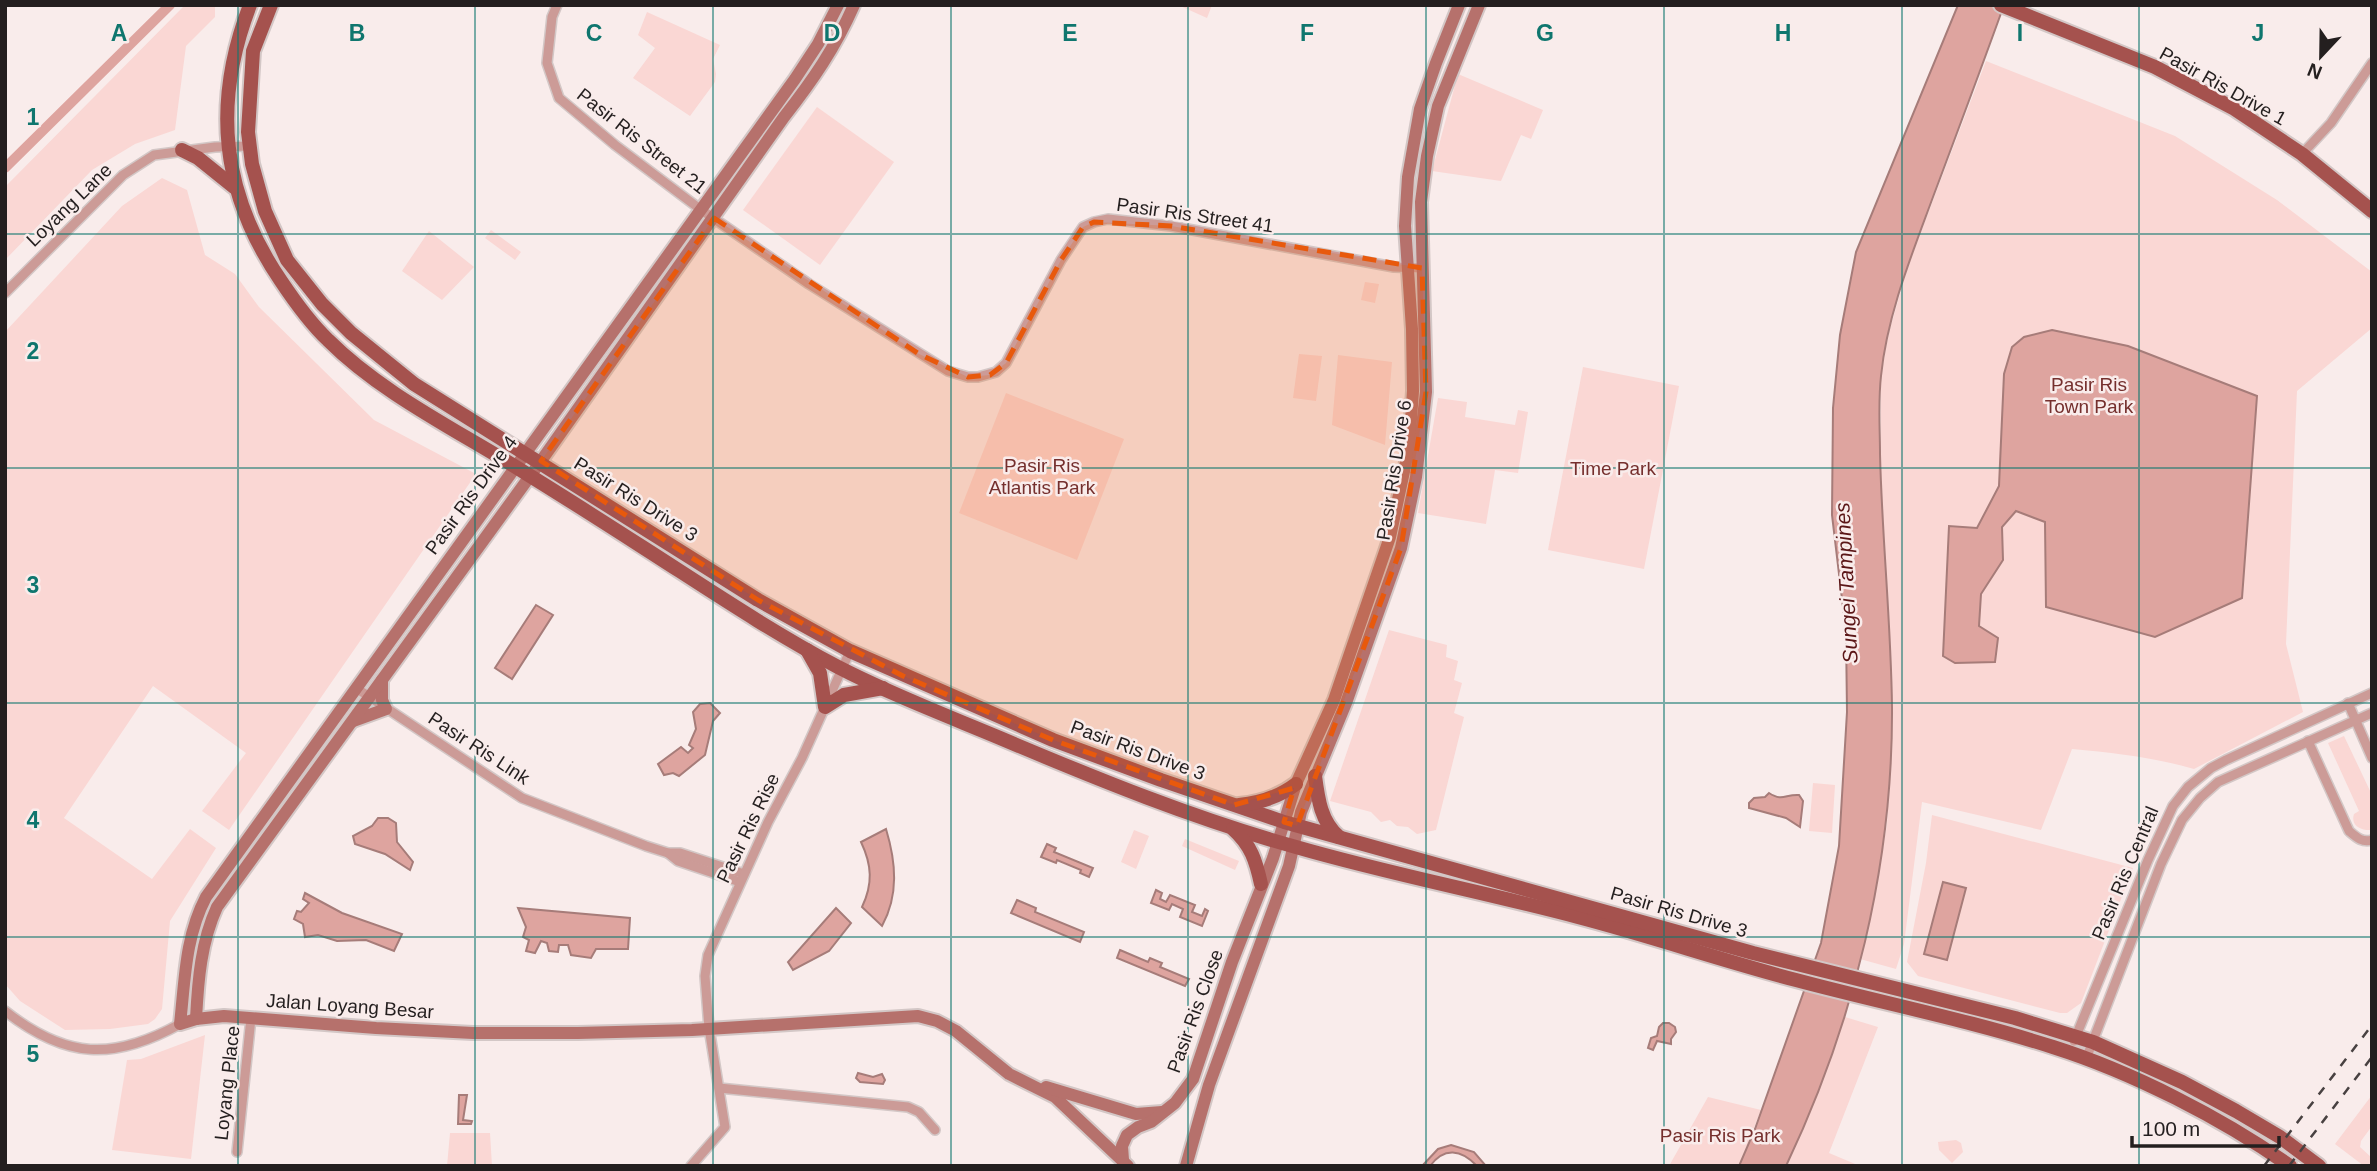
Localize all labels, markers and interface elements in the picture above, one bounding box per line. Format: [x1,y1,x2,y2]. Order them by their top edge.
text: A [111,20,127,46]
text: B [349,20,365,46]
text: C [586,20,602,46]
text: D [824,20,840,46]
text: E [1062,20,1078,46]
text: F [1300,20,1314,46]
text: G [1536,20,1554,46]
text: H [1775,20,1791,46]
text: I [2017,20,2023,46]
text: J [2252,20,2264,46]
north arrow [2286,21,2356,91]
street label: Pasir Ris Drive 1 [2156,43,2290,129]
text: N [2305,59,2325,84]
street label: Pasir Ris Street 21 [573,84,711,198]
text: 1 [27,104,40,130]
street label: Loyang Lane [22,159,116,251]
street label: Pasir Ris Street 41 [1115,194,1275,236]
text: 2 [27,338,39,364]
park label: Pasir Ris Town Park [2045,374,2134,417]
street label: Pasir Ris Drive 6 [1373,398,1415,542]
street label: Pasir Ris Drive 4 [421,431,521,558]
street label: Pasir Ris Drive 3 [570,453,702,545]
park label: Pasir Ris Atlantis Park [989,455,1096,498]
park label: Time Park [1570,458,1656,479]
water label: Sungei Tampines [1830,501,1862,664]
text: 3 [27,572,39,598]
street label: Pasir Ris Link [425,708,534,789]
street label: Pasir Ris Drive 3 [1068,716,1208,784]
street label: Pasir Ris Rise [712,770,784,886]
street label: Pasir Ris Central [2087,803,2163,943]
text: 4 [27,807,40,833]
street label: Pasir Ris Drive 3 [1608,882,1750,942]
street label: Pasir Ris Close [1163,946,1227,1076]
street label: Jalan Loyang Besar [265,990,435,1022]
street label: Loyang Place [211,1025,243,1141]
text: 5 [27,1041,40,1067]
scale bar [2132,1104,2279,1148]
text: 100 m [2142,1117,2200,1140]
park label: Pasir Ris Park [1660,1125,1781,1146]

